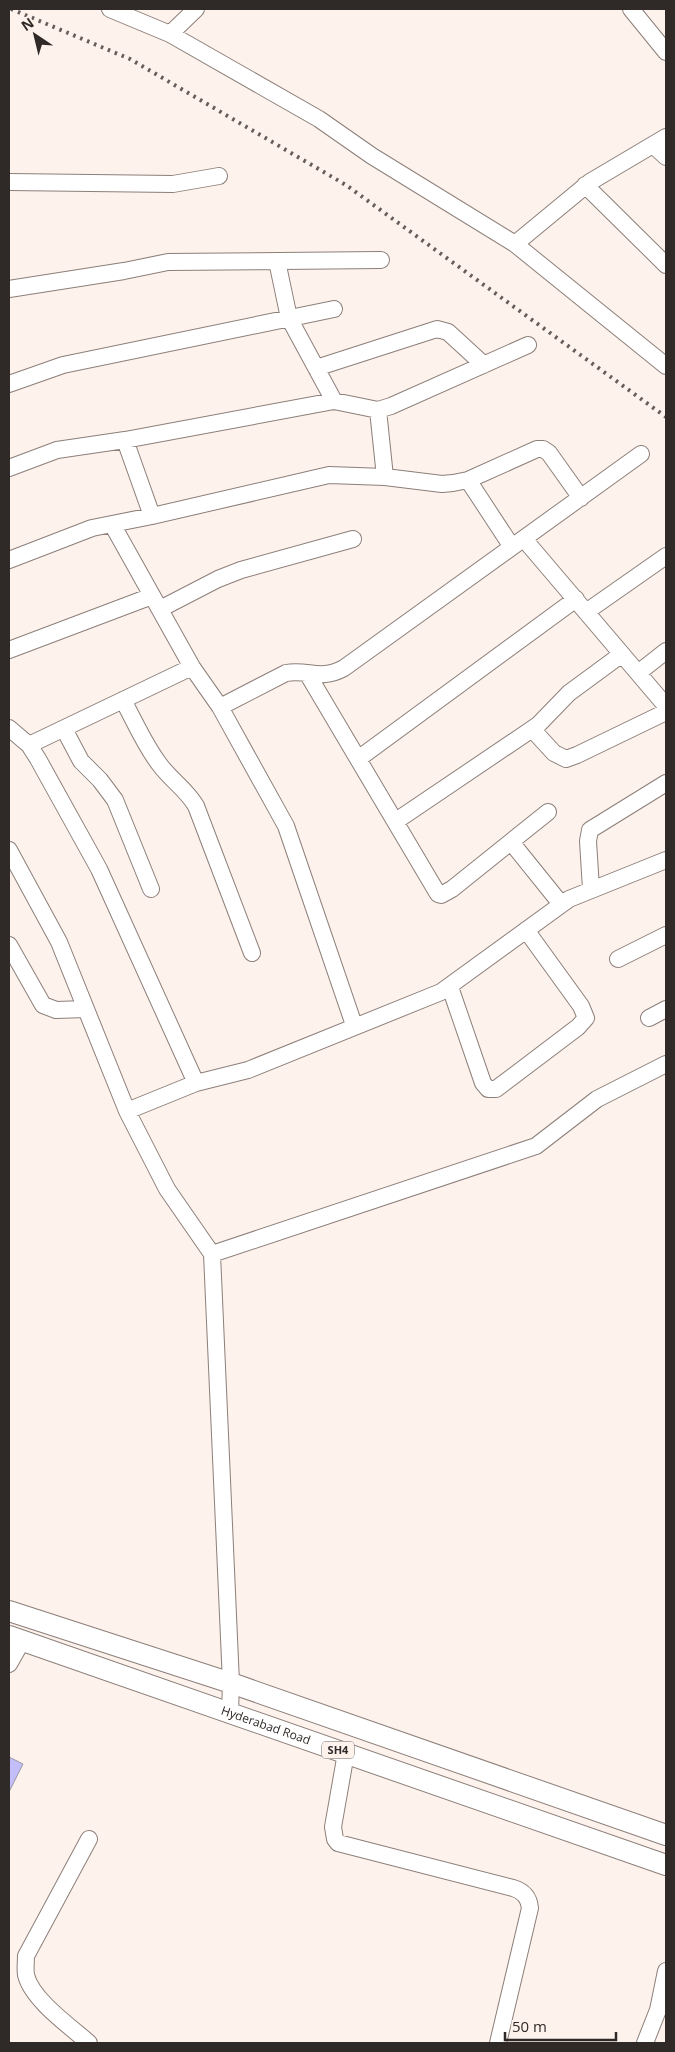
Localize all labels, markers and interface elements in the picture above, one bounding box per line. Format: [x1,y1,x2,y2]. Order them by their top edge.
north arrow [10,10,60,60]
text: N [17,13,37,35]
street label: Hyderabad Road [219,1702,313,1748]
road number: SH4 [322,1742,354,1758]
scale bar [505,2010,616,2042]
text: 50 m [512,2016,547,2036]

